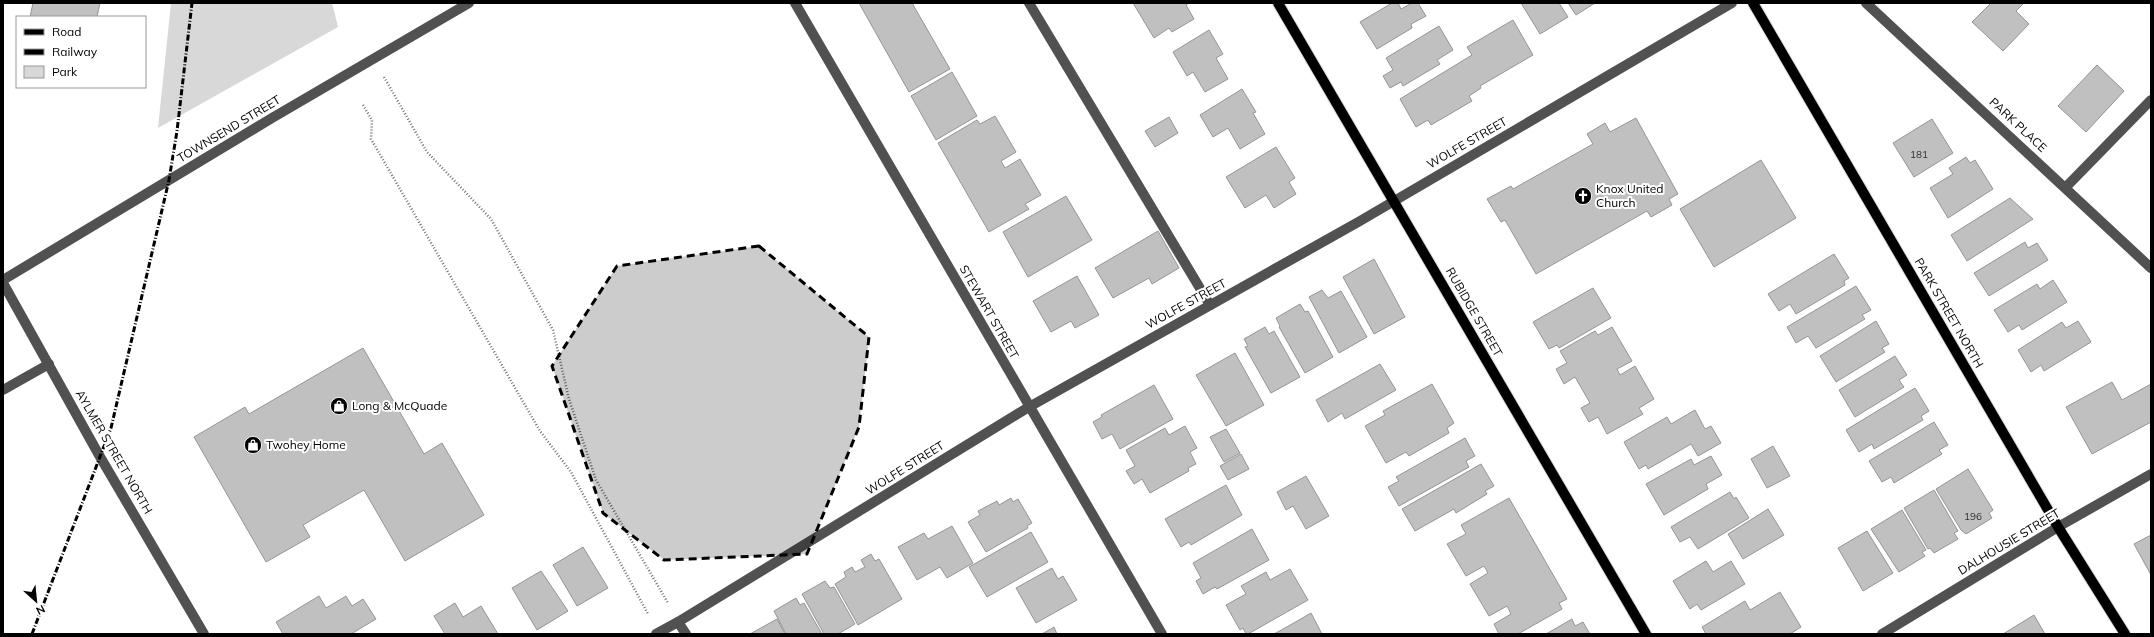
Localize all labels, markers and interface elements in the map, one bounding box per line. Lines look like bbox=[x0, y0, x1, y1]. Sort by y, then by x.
legend bbox=[16, 16, 146, 88]
text: Road bbox=[52, 24, 81, 39]
text: Railway bbox=[52, 44, 98, 59]
text: Park bbox=[52, 64, 78, 79]
street label: TOWNSEND STREET bbox=[174, 91, 284, 165]
street label: PARK PLACE bbox=[1987, 94, 2050, 155]
street label: WOLFE STREET bbox=[1424, 113, 1510, 172]
house number: 181 bbox=[1910, 148, 1928, 161]
place label: Knox United Church bbox=[1596, 181, 1663, 210]
church icon: Knox United Church bbox=[1573, 186, 1593, 206]
street label: PARK STREET NORTH bbox=[1912, 255, 1987, 371]
street label: STEWART STREET bbox=[957, 262, 1023, 362]
street label: RUBIDGE STREET bbox=[1443, 265, 1506, 360]
street label: WOLFE STREET bbox=[1143, 275, 1229, 332]
street label: AYLMER STREET NORTH bbox=[73, 387, 156, 516]
shop icon: Long & McQuade bbox=[329, 396, 349, 416]
place label: Long & McQuade bbox=[352, 398, 447, 413]
shop icon: Twohey Home bbox=[243, 435, 263, 455]
place label: Twohey Home bbox=[266, 437, 346, 452]
street label: WOLFE STREET bbox=[863, 437, 947, 498]
street label: DALHOUSIE STREET bbox=[1955, 505, 2063, 578]
house number: 196 bbox=[1964, 510, 1982, 523]
north arrow bbox=[16, 581, 56, 621]
text: N bbox=[34, 602, 47, 618]

